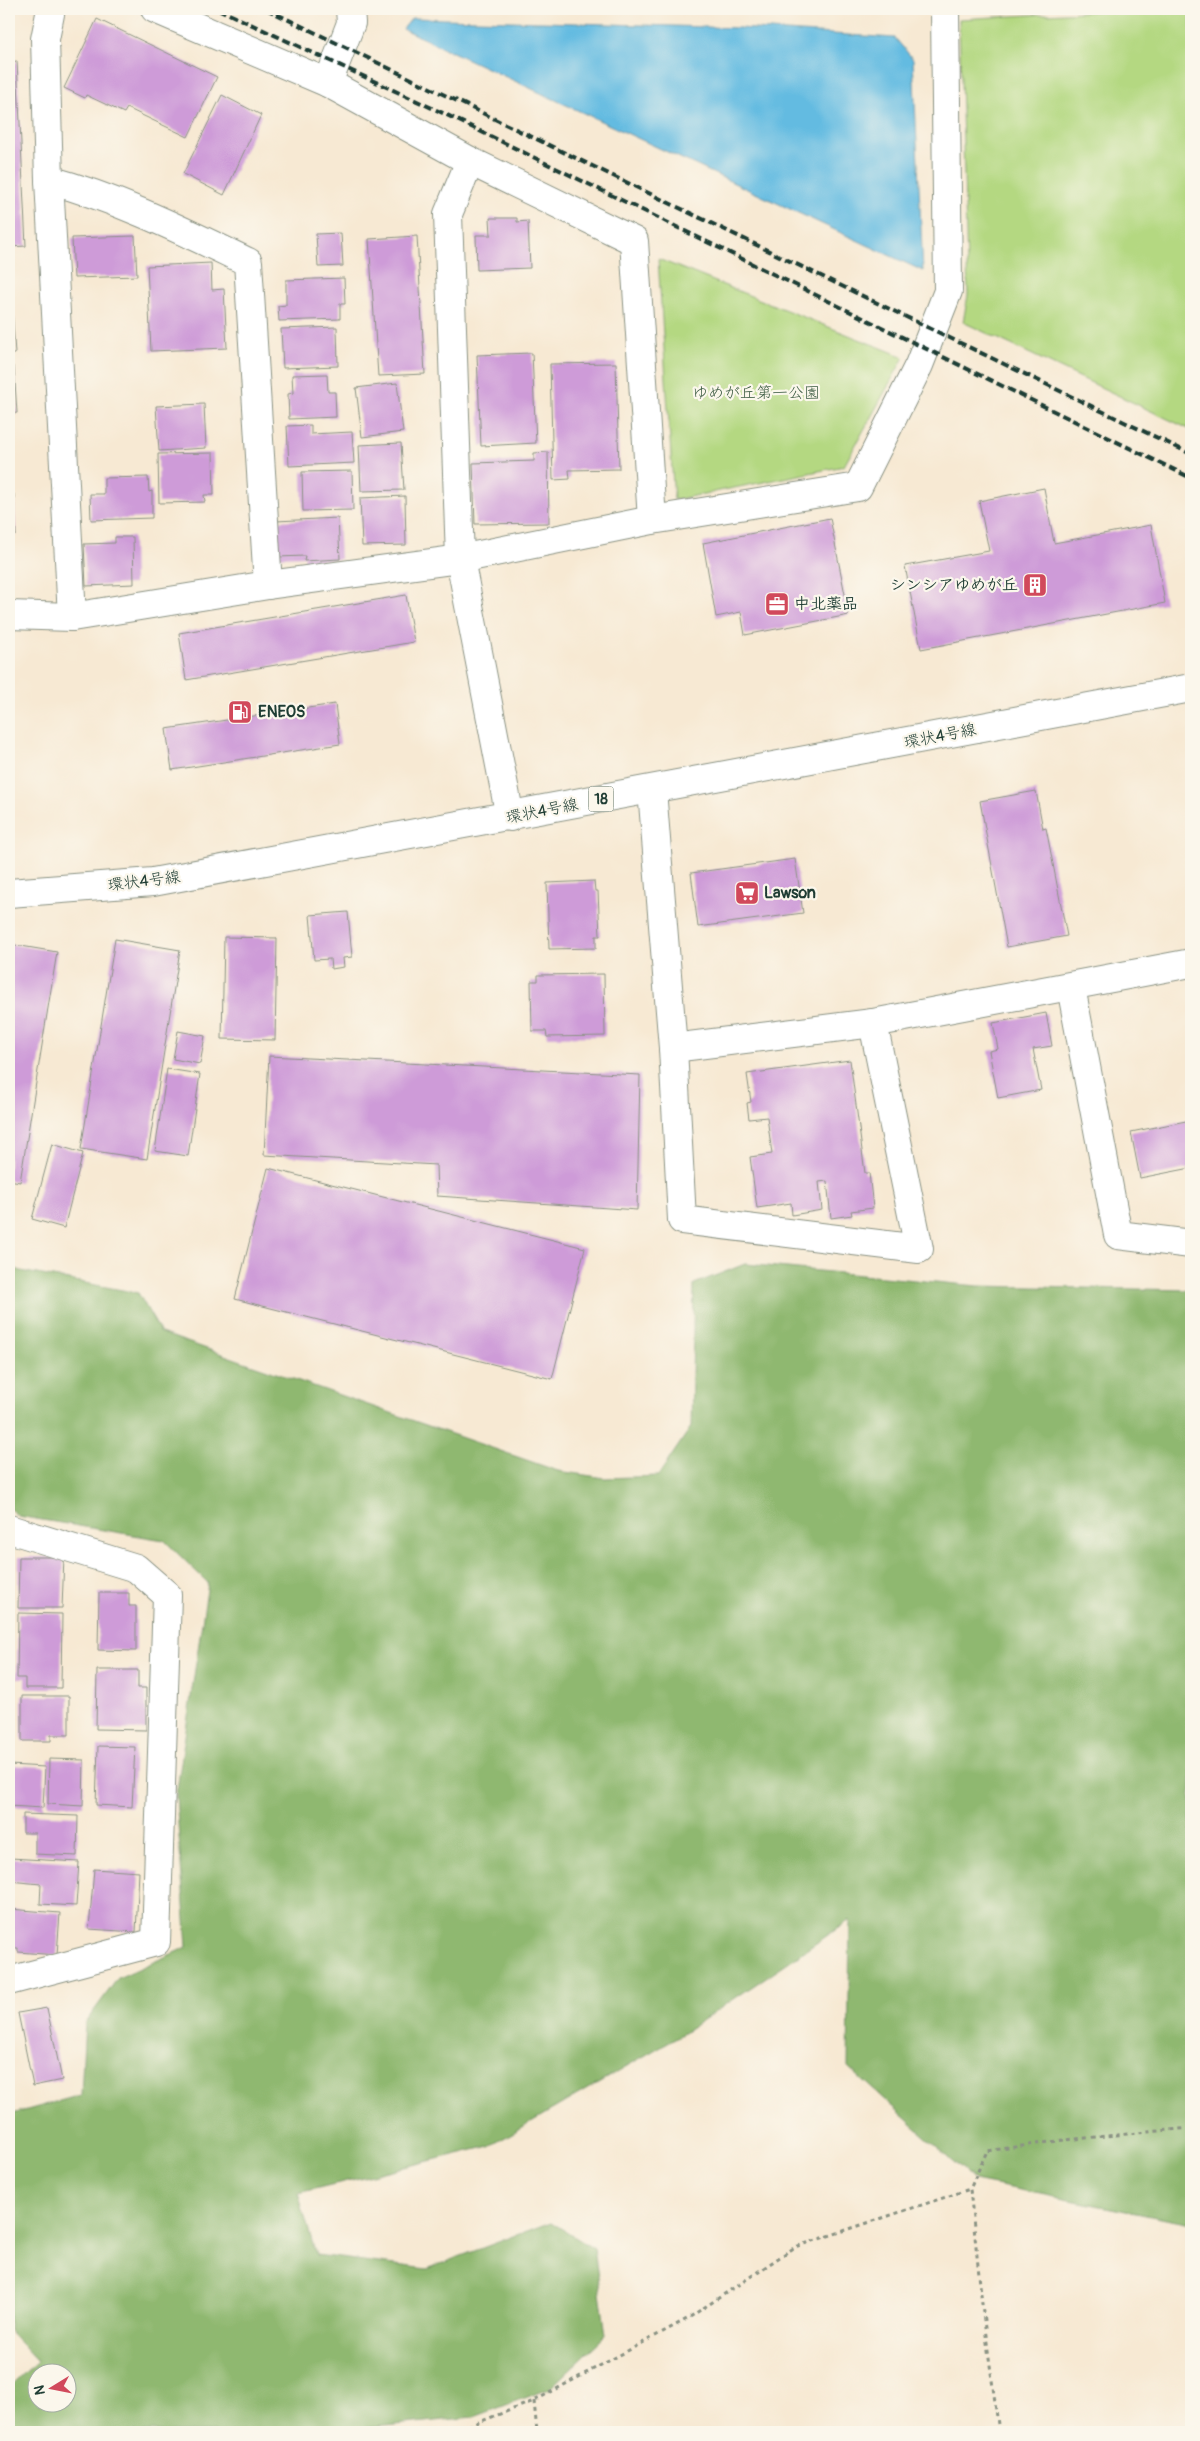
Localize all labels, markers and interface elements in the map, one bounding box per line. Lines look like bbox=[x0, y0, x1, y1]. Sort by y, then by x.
park label: ゆめが丘第一公園 bbox=[692, 383, 820, 403]
building icon: シンシアゆめが丘 bbox=[1022, 572, 1048, 598]
place label: シンシアゆめが丘 bbox=[890, 575, 1018, 595]
office icon: 中北薬品 bbox=[764, 591, 790, 617]
place label: 中北薬品 bbox=[794, 594, 858, 614]
fuel station icon: ENEOS bbox=[227, 699, 253, 725]
place label: ENEOS bbox=[258, 702, 305, 722]
street label: 環状4号線 bbox=[902, 719, 978, 753]
road number: 18 bbox=[588, 786, 614, 812]
street label: 環状4号線 bbox=[504, 794, 580, 828]
street label: 環状4号線 bbox=[106, 867, 182, 895]
supermarket icon: Lawson bbox=[734, 880, 760, 906]
place label: Lawson bbox=[764, 883, 816, 903]
north arrow bbox=[28, 2364, 78, 2414]
text: N bbox=[30, 2384, 49, 2396]

